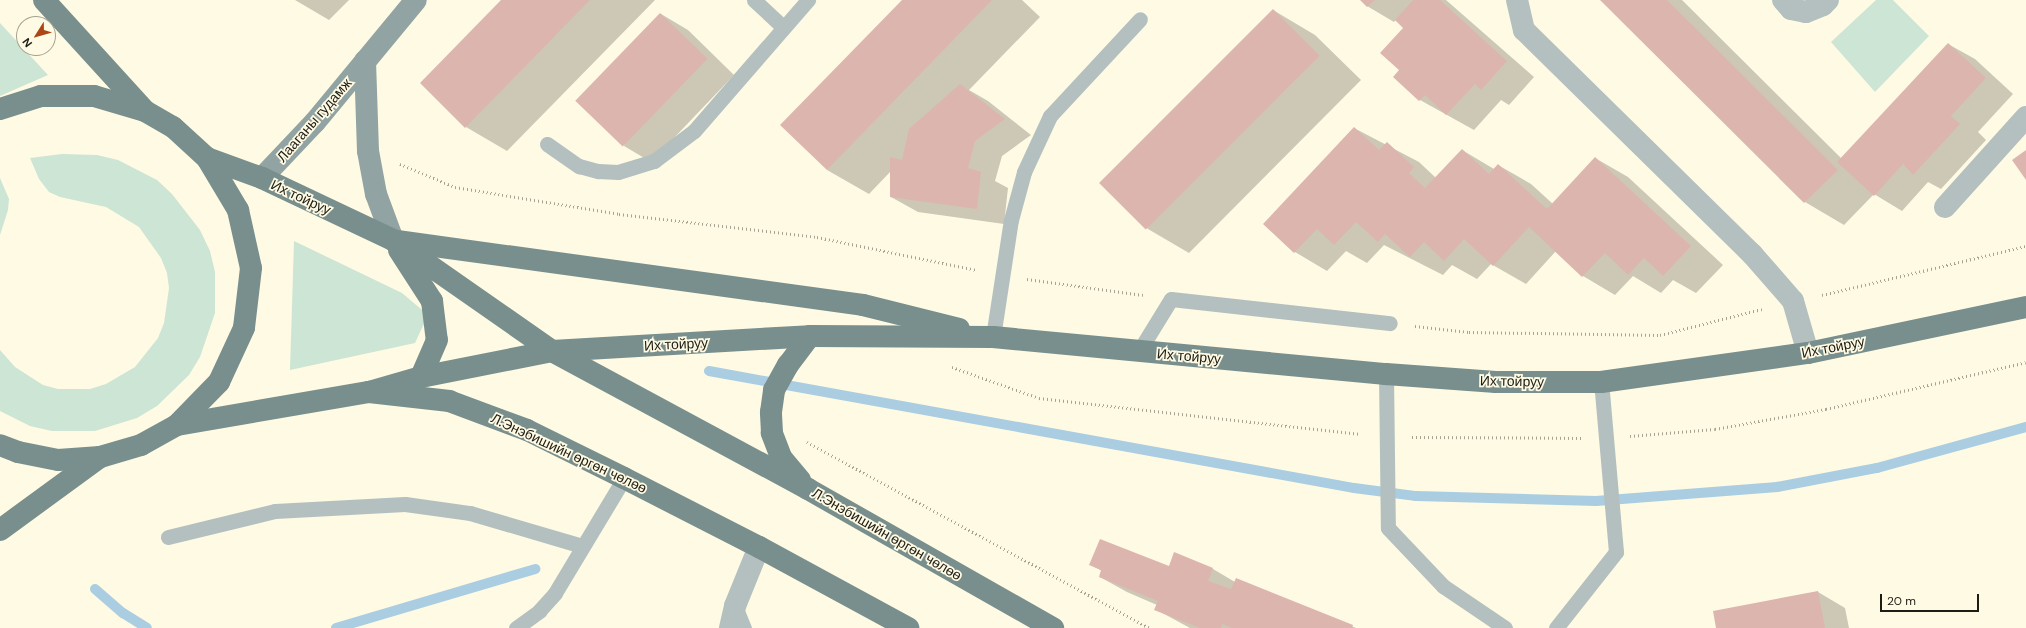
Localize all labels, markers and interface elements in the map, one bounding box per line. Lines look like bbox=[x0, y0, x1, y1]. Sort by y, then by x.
north arrow bbox=[16, 16, 56, 56]
text: N bbox=[19, 35, 35, 50]
street label: Лааганы гудамж bbox=[273, 75, 355, 165]
street label: Их тойруу bbox=[268, 176, 334, 218]
street label: Их тойруу bbox=[1800, 333, 1866, 361]
street label: Их тойруу bbox=[643, 334, 709, 354]
street label: Их тойруу bbox=[1156, 345, 1222, 367]
street label: Их тойруу bbox=[1480, 372, 1544, 390]
street label: Л.Энэбишийн өргөн чөлөө bbox=[489, 410, 649, 496]
street label: Л.Энэбишийн өргөн чөлөө bbox=[809, 484, 965, 584]
scale bar bbox=[1882, 586, 1981, 612]
text: 20 m bbox=[1887, 593, 1916, 609]

